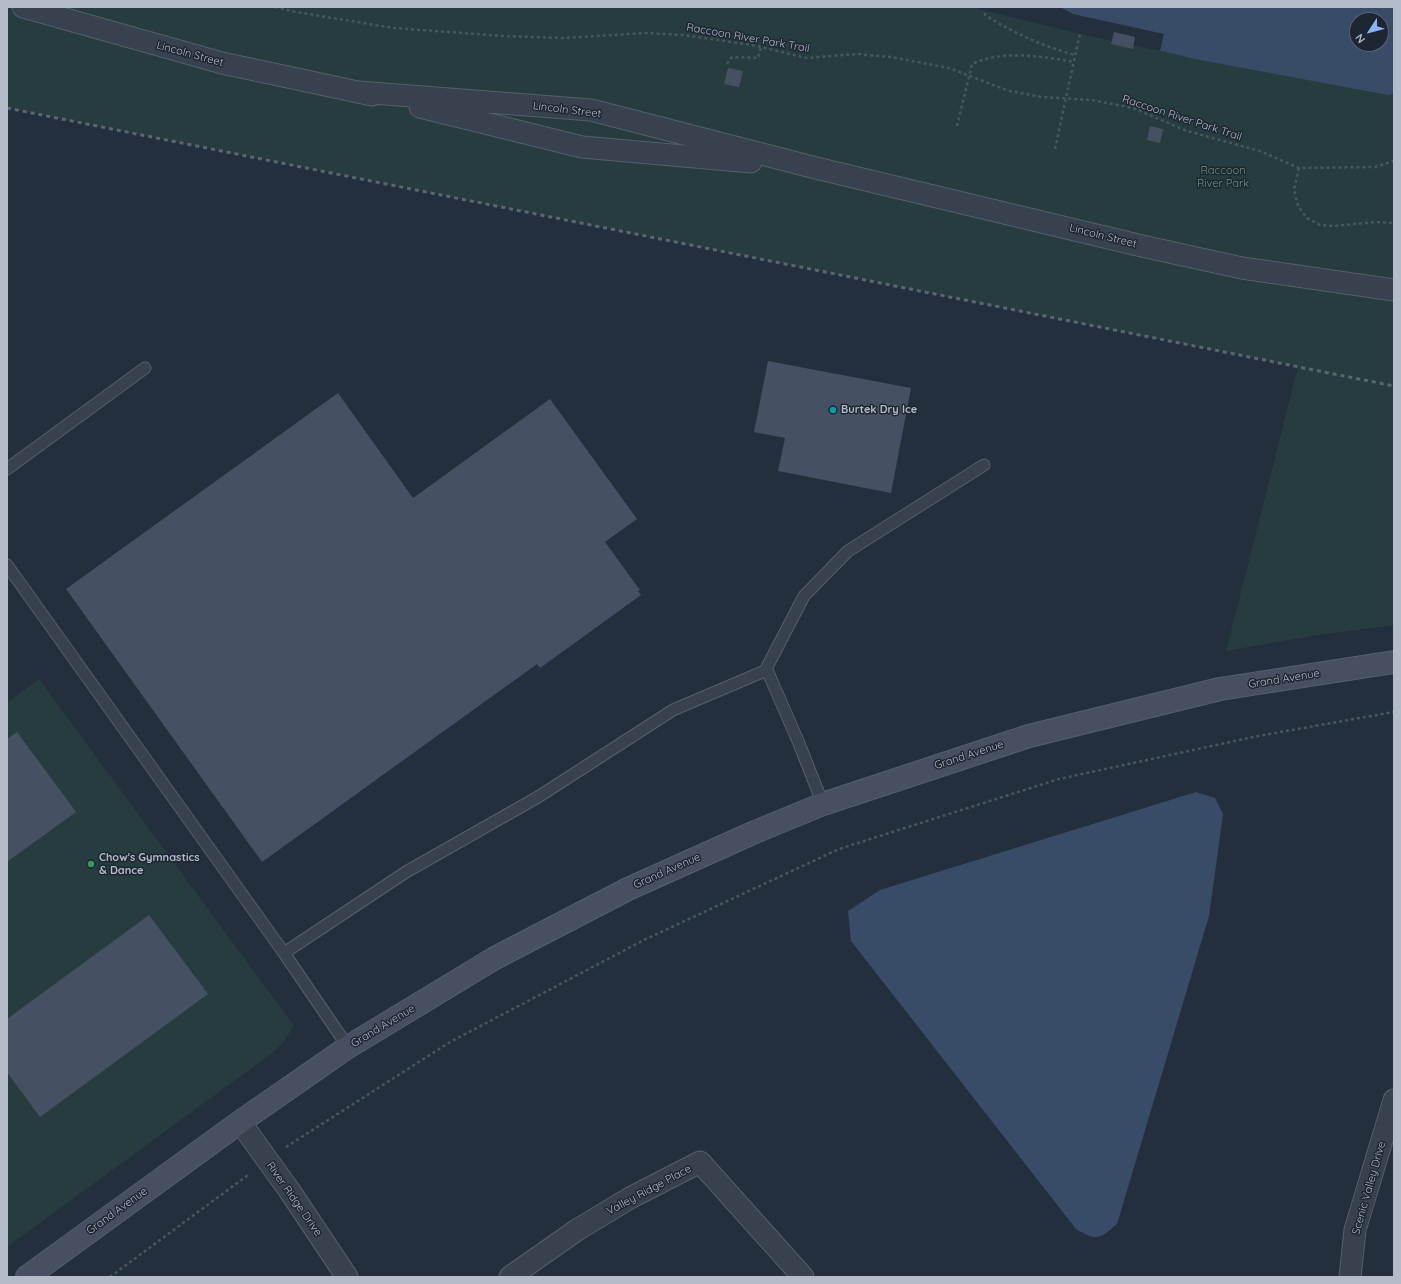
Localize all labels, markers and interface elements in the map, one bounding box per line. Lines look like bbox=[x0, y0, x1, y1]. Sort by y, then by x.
north arrow bbox=[1349, 12, 1389, 52]
street label: Raccoon River Park Trail bbox=[685, 21, 811, 55]
text: N bbox=[1352, 31, 1368, 46]
street label: Lincoln Street bbox=[155, 39, 225, 69]
street label: Raccoon River Park Trail bbox=[1121, 92, 1243, 144]
street label: Lincoln Street bbox=[532, 99, 602, 121]
park label: Raccoon River Park bbox=[1197, 164, 1249, 190]
street label: Lincoln Street bbox=[1068, 221, 1138, 251]
place label: Burtek Dry Ice bbox=[841, 403, 917, 417]
marker: Burtek Dry Ice bbox=[828, 405, 838, 415]
street label: Grand Avenue bbox=[1247, 667, 1321, 691]
street label: Grand Avenue bbox=[933, 738, 1005, 772]
street label: Grand Avenue bbox=[631, 850, 703, 892]
place label: Chow's Gymnastics & Dance bbox=[99, 851, 200, 877]
marker: Chow's Gymnastics & Dance bbox=[86, 859, 96, 869]
street label: Grand Avenue bbox=[349, 1002, 417, 1050]
street label: Scenic Valley Drive bbox=[1349, 1140, 1389, 1236]
street label: River Ridge Drive bbox=[263, 1159, 325, 1239]
street label: Valley Ridge Place bbox=[604, 1162, 694, 1218]
street label: Grand Avenue bbox=[84, 1184, 150, 1238]

